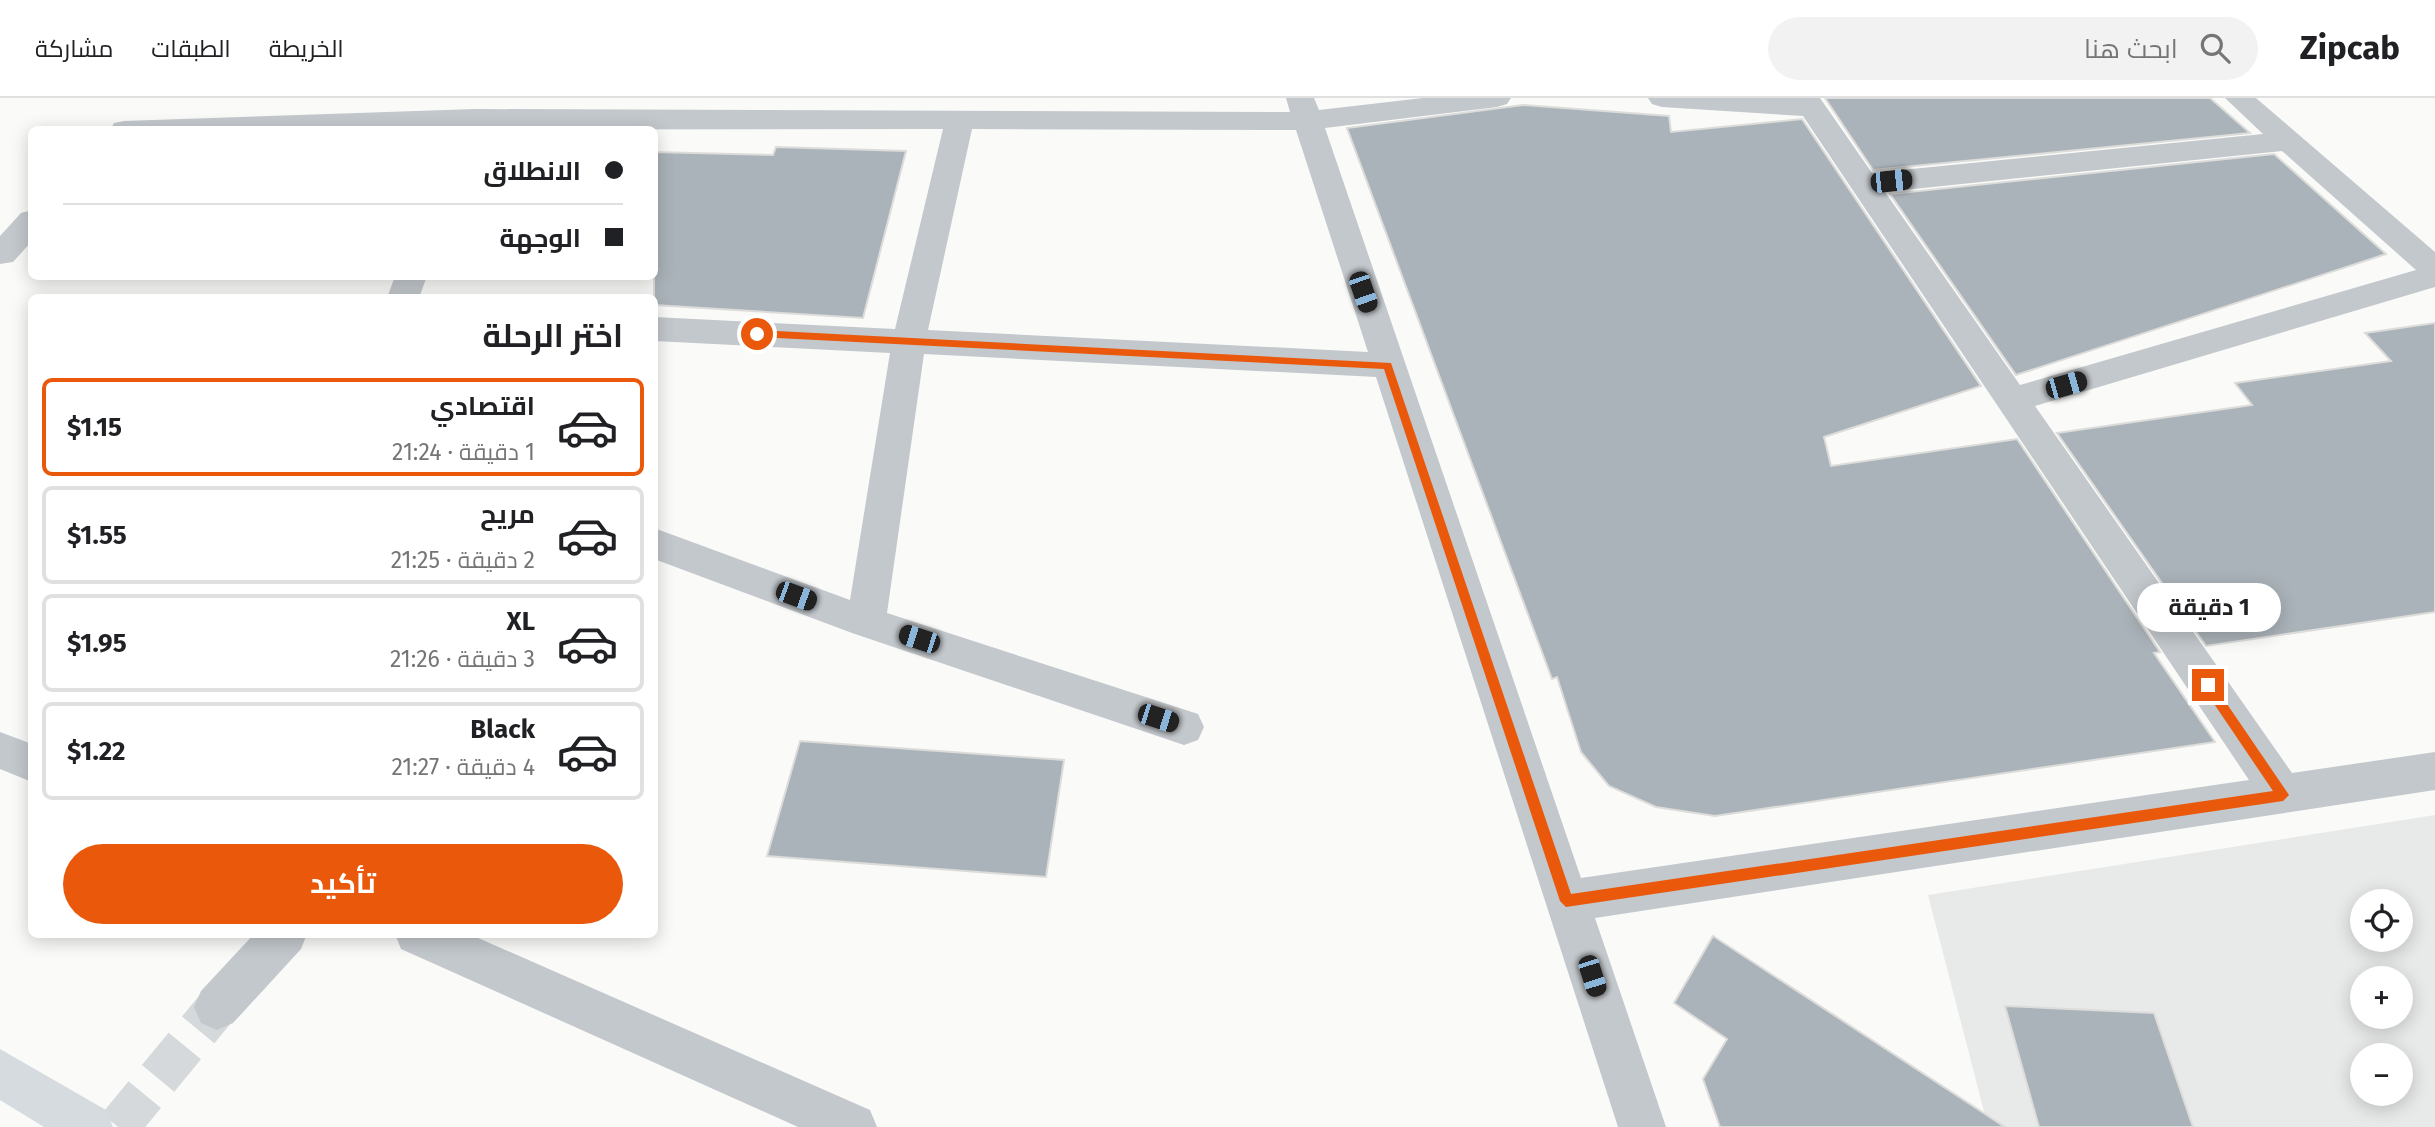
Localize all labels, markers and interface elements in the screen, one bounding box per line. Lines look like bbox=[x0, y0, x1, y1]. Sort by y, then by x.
search box bbox=[1768, 17, 2258, 80]
text: Zipcab bbox=[2300, 28, 2400, 68]
icon: search bbox=[2196, 29, 2234, 67]
text: ابحث هنا bbox=[2084, 34, 2178, 65]
text: مشاركة bbox=[35, 35, 113, 63]
text: الطبقات bbox=[151, 35, 231, 63]
text: الخريطة bbox=[269, 35, 344, 63]
text: الانطلاق bbox=[483, 156, 581, 187]
car bbox=[1870, 168, 1913, 194]
text: الوجهة bbox=[500, 223, 581, 254]
car bbox=[1347, 269, 1380, 315]
text: اختر الرحلة bbox=[482, 317, 623, 355]
route start bbox=[741, 318, 773, 350]
car bbox=[2043, 369, 2090, 401]
text: اقتصادي bbox=[430, 391, 535, 422]
icon: car bbox=[556, 396, 619, 459]
text: $1.15 bbox=[67, 412, 122, 443]
text: 1 دقيقة · 21:24 bbox=[392, 438, 535, 466]
text: مريح bbox=[480, 499, 535, 530]
icon: car bbox=[556, 504, 619, 567]
text: $1.55 bbox=[67, 520, 127, 551]
text: 2 دقيقة · 21:25 bbox=[391, 546, 535, 574]
car bbox=[773, 579, 820, 613]
callout: 1 دقيقة bbox=[2136, 584, 2280, 632]
text: 1 دقيقة bbox=[2168, 593, 2250, 621]
text: XL bbox=[507, 606, 535, 637]
icon: car bbox=[556, 612, 619, 675]
car bbox=[896, 623, 943, 655]
text: $1.95 bbox=[67, 628, 127, 659]
text: 3 دقيقة · 21:26 bbox=[390, 645, 535, 673]
route end bbox=[2192, 669, 2224, 701]
car bbox=[1135, 702, 1182, 734]
text: Black bbox=[470, 714, 535, 745]
icon: car bbox=[556, 720, 619, 783]
text: $1.22 bbox=[67, 736, 126, 767]
text: 4 دقيقة · 21:27 bbox=[391, 753, 535, 781]
button: تأكيد bbox=[63, 844, 623, 924]
map controls bbox=[2350, 889, 2413, 1106]
button: locate bbox=[2350, 889, 2413, 952]
car bbox=[1576, 953, 1609, 999]
button: + bbox=[2350, 966, 2413, 1029]
button: − bbox=[2350, 1043, 2413, 1106]

